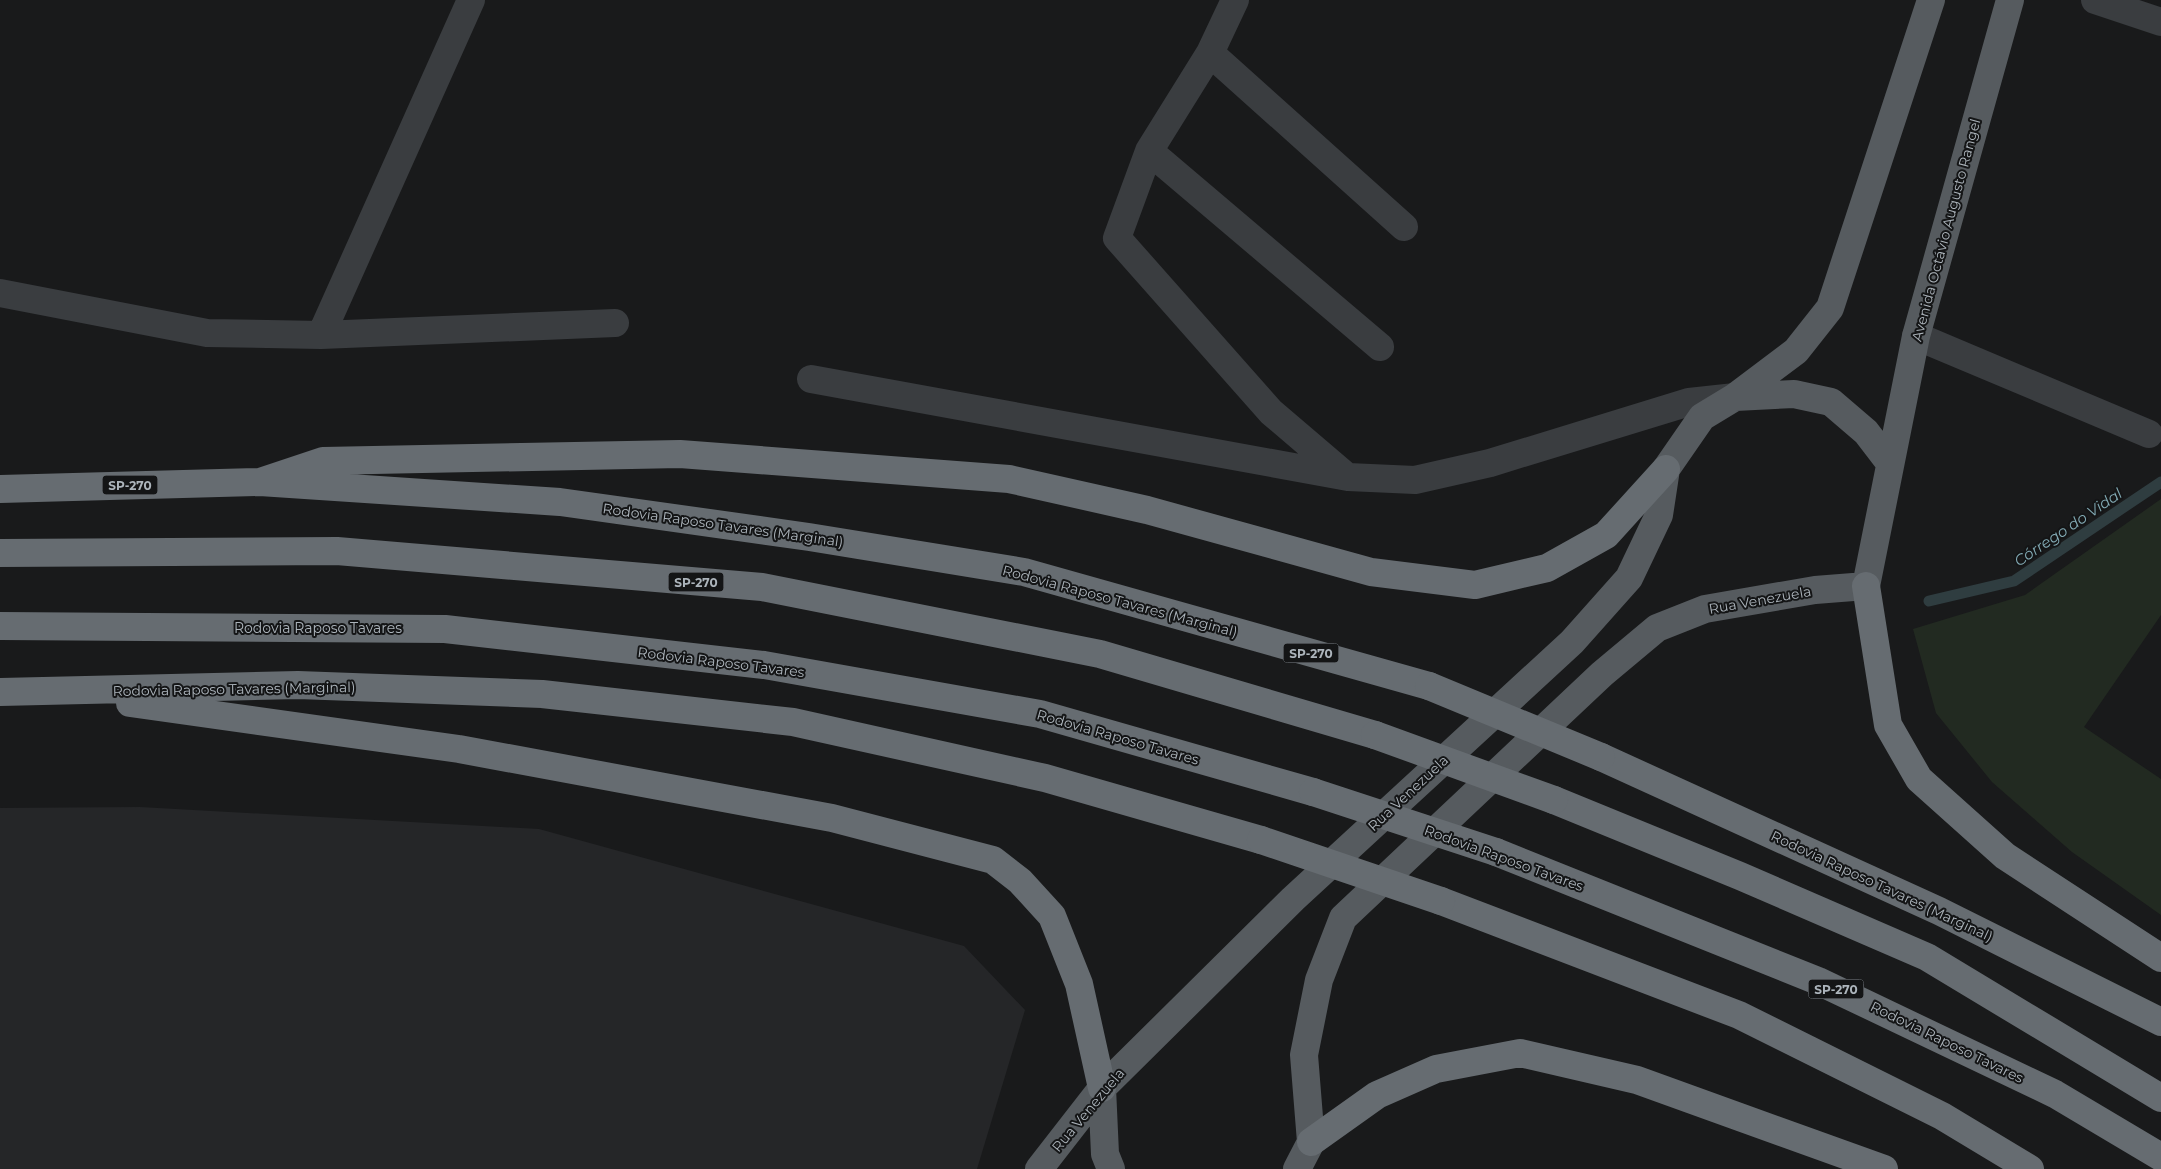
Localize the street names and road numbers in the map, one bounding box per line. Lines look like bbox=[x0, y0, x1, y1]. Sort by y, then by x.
street label: Avenida Octávio Augusto Rangel bbox=[1908, 117, 1984, 343]
road number: SP-270 bbox=[102, 476, 158, 494]
street label: Rodovia Raposo Tavares (Marginal) bbox=[601, 499, 845, 551]
street label: Rodovia Raposo Tavares (Marginal) bbox=[1000, 561, 1240, 641]
road number: SP-270 bbox=[668, 572, 724, 592]
street label: Rua Venezuela bbox=[1707, 582, 1813, 618]
street label: Rodovia Raposo Tavares bbox=[234, 619, 402, 637]
street label: Rodovia Raposo Tavares bbox=[636, 643, 806, 681]
road number: SP-270 bbox=[1284, 644, 1338, 662]
street label: Rodovia Raposo Tavares (Marginal) bbox=[112, 678, 356, 700]
street label: Rodovia Raposo Tavares bbox=[1035, 705, 1201, 769]
street label: Rua Venezuela bbox=[1364, 751, 1452, 835]
street label: Rodovia Raposo Tavares bbox=[1422, 821, 1586, 895]
street label: Rodovia Raposo Tavares (Marginal) bbox=[1768, 827, 1996, 945]
road number: SP-270 bbox=[1808, 980, 1864, 999]
street label: Rodovia Raposo Tavares bbox=[1867, 997, 2027, 1087]
street label: Rua Venezuela bbox=[1048, 1064, 1128, 1156]

